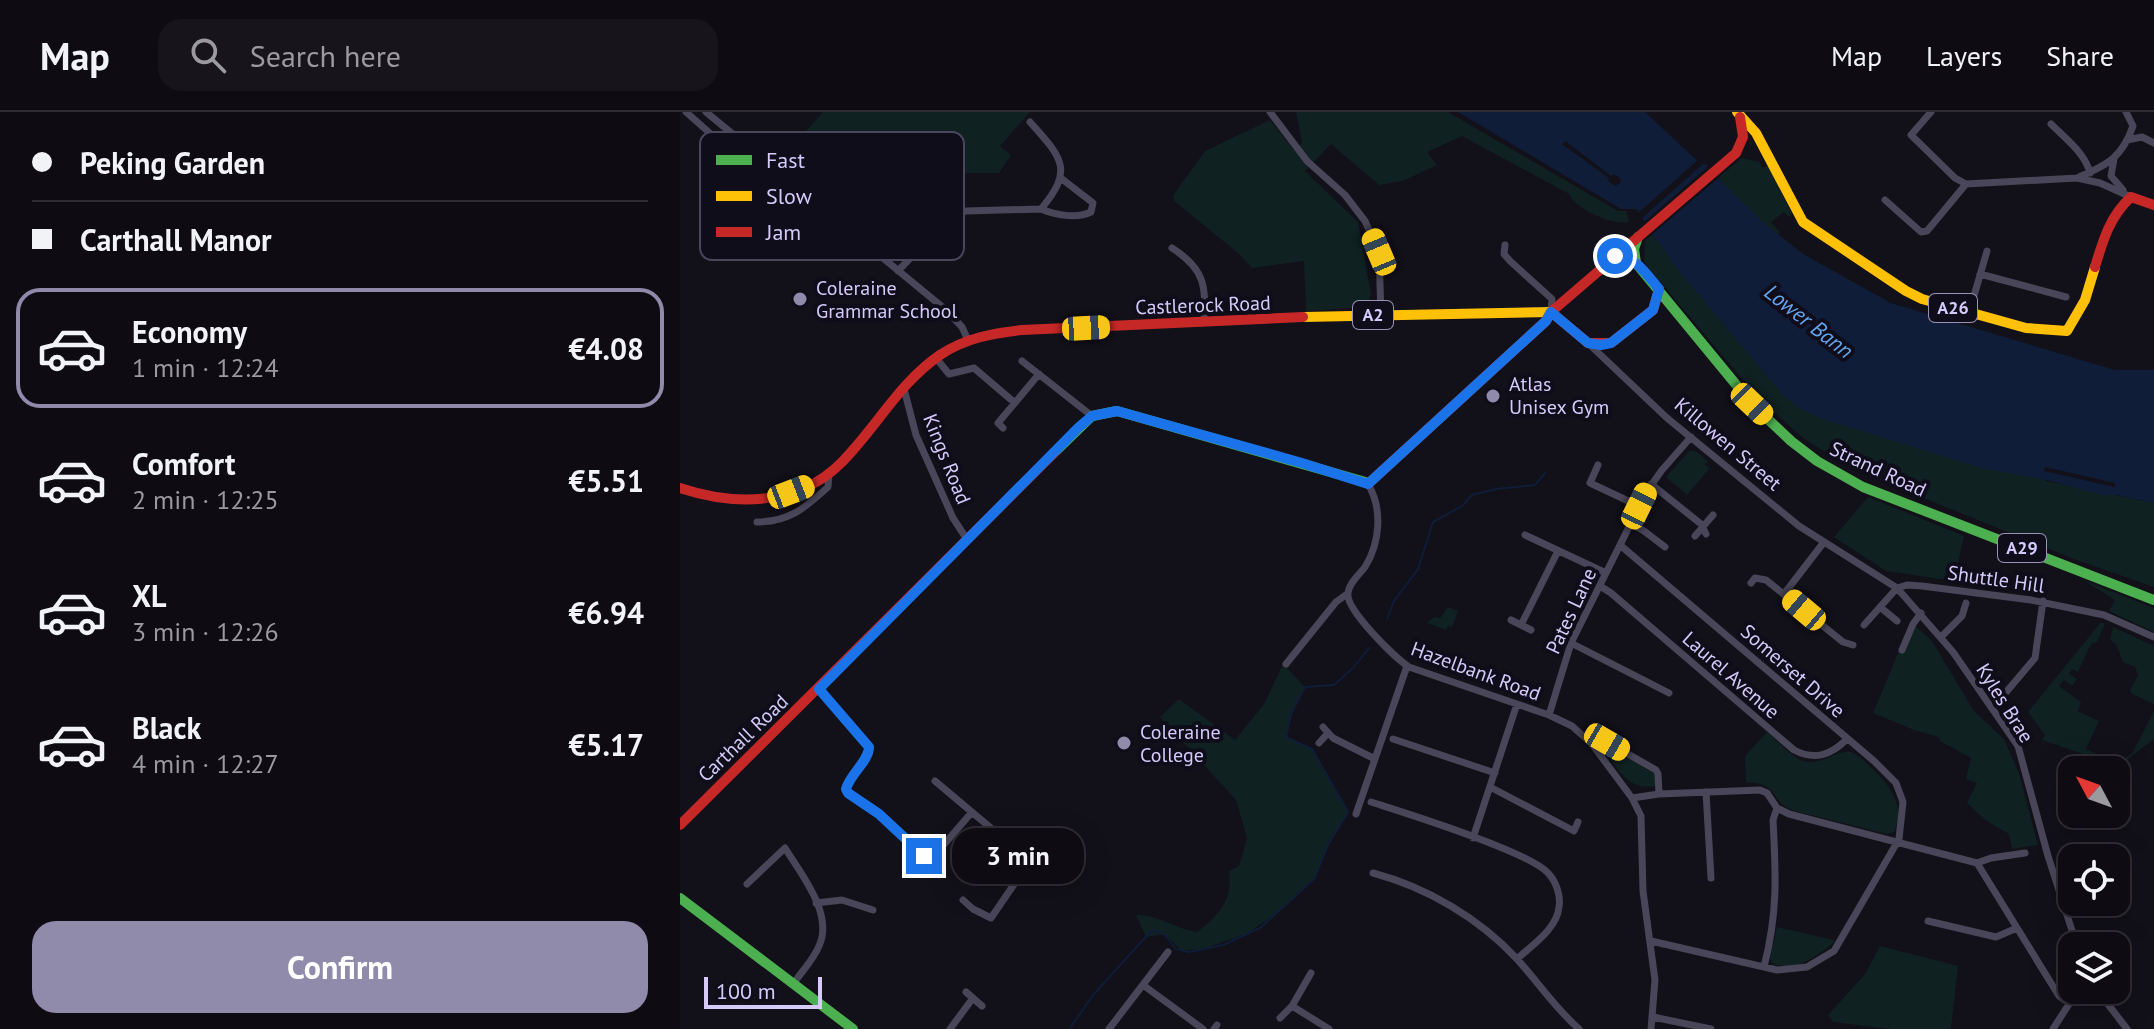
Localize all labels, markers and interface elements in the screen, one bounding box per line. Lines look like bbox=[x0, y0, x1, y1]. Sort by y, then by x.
search box bbox=[158, 19, 718, 91]
text: Map bbox=[40, 31, 110, 80]
icon: search bbox=[186, 33, 230, 77]
text: Search here bbox=[250, 36, 401, 75]
text: Map bbox=[1831, 37, 1882, 74]
text: Layers bbox=[1926, 37, 2002, 74]
text: Share bbox=[2046, 37, 2114, 74]
legend bbox=[700, 132, 964, 260]
text: Peking Garden bbox=[80, 143, 265, 182]
text: Fast bbox=[766, 146, 806, 174]
text: Slow bbox=[766, 182, 812, 210]
text: Jam bbox=[765, 218, 801, 246]
text: Carthall Manor bbox=[80, 220, 272, 259]
car bbox=[1359, 225, 1399, 279]
route start bbox=[1597, 238, 1633, 274]
place label: Coleraine Grammar School bbox=[816, 275, 958, 324]
water label: Lower Bann bbox=[1759, 278, 1859, 364]
marker: Coleraine Grammar School bbox=[791, 290, 809, 308]
street label: Castlerock Road bbox=[1135, 290, 1271, 320]
road number: A26 bbox=[1929, 294, 1977, 322]
road number: A2 bbox=[1353, 301, 1393, 329]
icon: car bbox=[36, 312, 108, 384]
text: Economy bbox=[132, 312, 247, 351]
car bbox=[1061, 315, 1111, 341]
text: €4.08 bbox=[569, 329, 644, 368]
text: 1 min · 12:24 bbox=[132, 351, 279, 384]
place label: Atlas Unisex Gym bbox=[1509, 371, 1609, 420]
car bbox=[1726, 379, 1778, 429]
marker: Atlas Unisex Gym bbox=[1484, 387, 1502, 405]
street label: Killowen Street bbox=[1669, 392, 1787, 496]
street label: Kings Road bbox=[917, 410, 977, 508]
street label: Strand Road bbox=[1826, 435, 1930, 503]
icon: car bbox=[36, 444, 108, 516]
text: Comfort bbox=[132, 444, 235, 483]
text: €5.51 bbox=[569, 461, 644, 500]
car bbox=[764, 472, 818, 512]
car bbox=[1618, 479, 1660, 533]
text: 2 min · 12:25 bbox=[132, 483, 279, 516]
road number: A29 bbox=[1998, 534, 2046, 562]
street label: Shuttle Hill bbox=[1946, 559, 2046, 599]
street label: Pates Lane bbox=[1540, 564, 1602, 658]
icon: car bbox=[36, 576, 108, 648]
text: XL bbox=[132, 576, 166, 615]
car bbox=[1778, 585, 1830, 635]
text: €6.94 bbox=[569, 593, 644, 632]
text: 3 min · 12:26 bbox=[132, 615, 279, 648]
street label: Somerset Drive bbox=[1735, 619, 1851, 723]
street label: Laurel Avenue bbox=[1677, 626, 1785, 724]
street label: Hazelbank Road bbox=[1408, 635, 1544, 707]
street label: Kyles Brae bbox=[1970, 658, 2040, 748]
street label: Carthall Road bbox=[692, 689, 794, 787]
icon: car bbox=[36, 708, 108, 780]
text: Black bbox=[132, 708, 201, 747]
place label: Coleraine College bbox=[1140, 719, 1221, 768]
car bbox=[1580, 720, 1634, 764]
text: €5.17 bbox=[569, 725, 644, 764]
marker: Coleraine College bbox=[1115, 734, 1133, 752]
text: 4 min · 12:27 bbox=[132, 747, 279, 780]
north arrow bbox=[2058, 756, 2130, 828]
map controls bbox=[2058, 756, 2130, 1004]
callout: 3 min bbox=[952, 828, 1084, 884]
route end bbox=[906, 838, 942, 874]
text: 3 min bbox=[986, 839, 1050, 872]
button: locate bbox=[2058, 844, 2130, 916]
button: Confirm bbox=[32, 921, 648, 1013]
button: layers bbox=[2058, 932, 2130, 1004]
scale bar bbox=[704, 973, 822, 1009]
text: 100 m bbox=[716, 977, 776, 1005]

